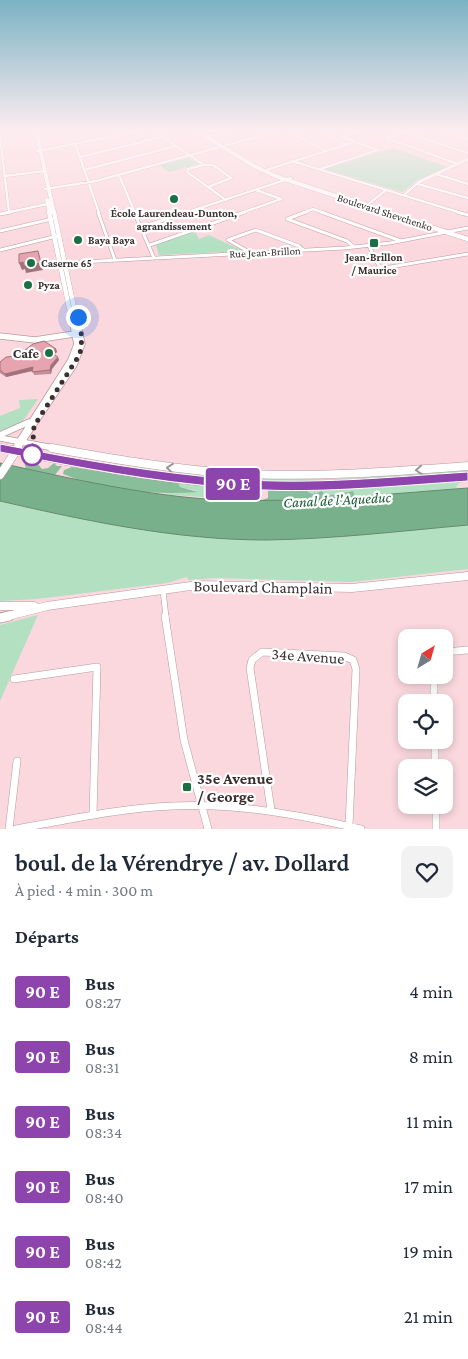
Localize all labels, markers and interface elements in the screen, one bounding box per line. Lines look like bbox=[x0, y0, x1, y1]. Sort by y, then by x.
street label: Boulevard Shevchenko bbox=[336, 191, 435, 233]
marker: École Laurendeau-Dunton, agrandissement bbox=[168, 193, 180, 205]
place label: École Laurendeau-Dunton, agrandissement bbox=[111, 207, 237, 232]
marker: Baya Baya bbox=[72, 234, 84, 246]
place label: Baya Baya bbox=[88, 234, 135, 246]
marker: Jean-Brillon / Maurice bbox=[368, 237, 380, 249]
street label: Rue Jean-Brillon bbox=[229, 244, 301, 261]
place label: Jean-Brillon / Maurice bbox=[344, 251, 403, 276]
marker: Caserne 65 bbox=[25, 257, 37, 269]
place label: Caserne 65 bbox=[41, 257, 92, 269]
marker: Pyza bbox=[22, 279, 34, 291]
place label: Pyza bbox=[38, 279, 60, 291]
your location bbox=[66, 305, 91, 330]
place label: Cafe bbox=[13, 345, 39, 361]
marker: Cafe bbox=[43, 347, 55, 359]
unlabelled marker bbox=[21, 444, 43, 466]
one-way arrow bbox=[166, 463, 174, 474]
one-way arrow bbox=[415, 464, 423, 475]
line badge: 90 E bbox=[198, 468, 268, 500]
text: 90 E bbox=[216, 474, 250, 494]
water label: Canal de l'Aqueduc bbox=[283, 489, 392, 512]
street label: Boulevard Champlain bbox=[193, 577, 333, 598]
north arrow bbox=[398, 629, 452, 684]
map controls bbox=[398, 629, 453, 814]
street label: 34e Avenue bbox=[271, 645, 345, 667]
button: locate bbox=[398, 694, 453, 749]
button: layers bbox=[398, 759, 453, 814]
place label: 35e Avenue / George bbox=[197, 770, 273, 805]
marker: 35e Avenue / George bbox=[181, 781, 193, 793]
button: heart bbox=[401, 846, 453, 898]
text: boul. de la Vérendrye / av. Dollard bbox=[15, 849, 349, 876]
text: À pied · 4 min · 300 m bbox=[15, 882, 153, 899]
text: Départs bbox=[15, 926, 79, 947]
text: Bus bbox=[85, 973, 115, 994]
text: 4 min bbox=[409, 981, 453, 1002]
text: 90 E bbox=[25, 982, 60, 1002]
text: 08:27 bbox=[85, 994, 121, 1011]
text: Bus bbox=[85, 1038, 115, 1059]
text: 8 min bbox=[409, 1046, 453, 1067]
text: 90 E bbox=[25, 1047, 60, 1067]
text: 08:31 bbox=[85, 1059, 119, 1076]
text: Bus bbox=[85, 1103, 115, 1124]
text: 11 min bbox=[406, 1111, 453, 1132]
text: 90 E bbox=[25, 1112, 60, 1132]
text: 08:34 bbox=[85, 1124, 122, 1141]
text: Bus bbox=[85, 1168, 115, 1189]
text: 17 min bbox=[404, 1176, 453, 1197]
text: 90 E bbox=[25, 1177, 60, 1197]
text: 08:40 bbox=[85, 1189, 124, 1206]
text: Bus bbox=[85, 1233, 115, 1254]
text: 19 min bbox=[403, 1241, 453, 1262]
text: 90 E bbox=[25, 1242, 60, 1262]
text: 08:42 bbox=[85, 1254, 122, 1271]
text: Bus bbox=[85, 1298, 115, 1319]
text: 21 min bbox=[404, 1306, 453, 1327]
text: 90 E bbox=[25, 1307, 60, 1327]
text: 08:44 bbox=[85, 1319, 123, 1336]

